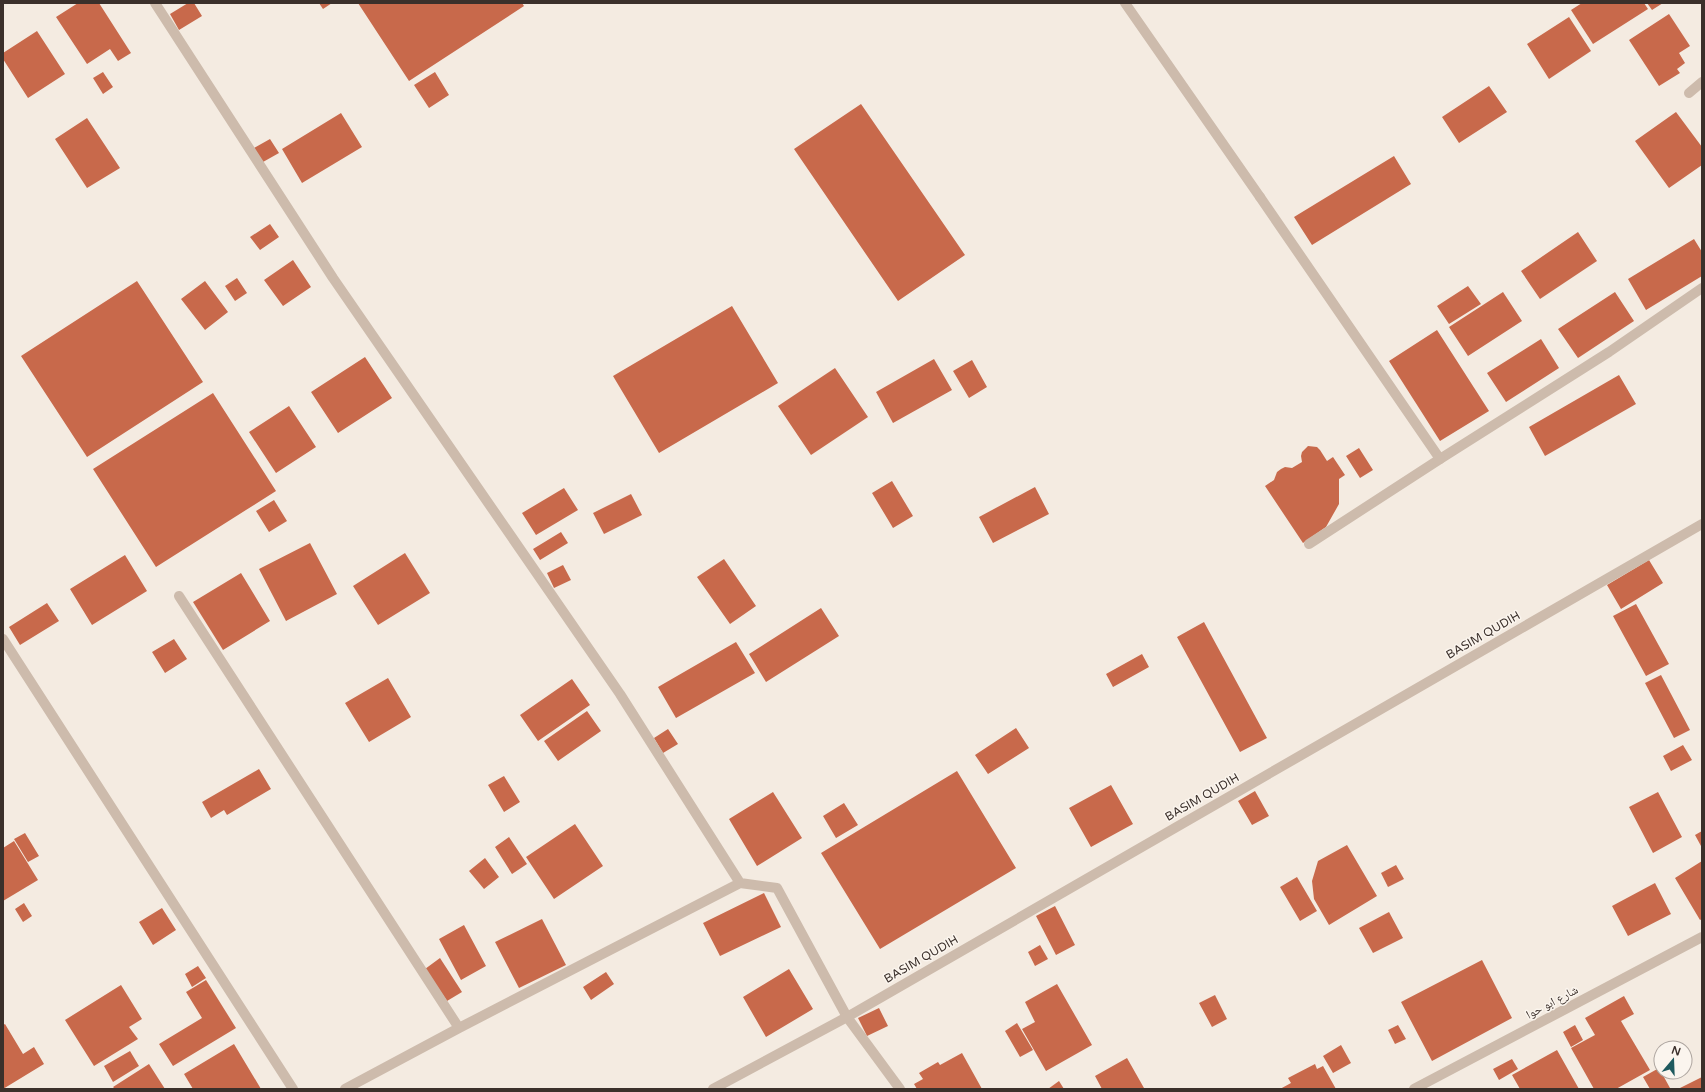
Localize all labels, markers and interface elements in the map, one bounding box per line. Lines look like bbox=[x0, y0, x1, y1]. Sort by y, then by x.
street label: BASIM QUDIH bbox=[1444, 608, 1522, 662]
street label: BASIM QUDIH bbox=[1163, 770, 1241, 824]
street label: BASIM QUDIH bbox=[882, 932, 960, 986]
street label: شارع ابو حوا bbox=[1524, 982, 1581, 1022]
north arrow bbox=[1653, 1040, 1693, 1080]
text: N bbox=[1670, 1043, 1682, 1059]

